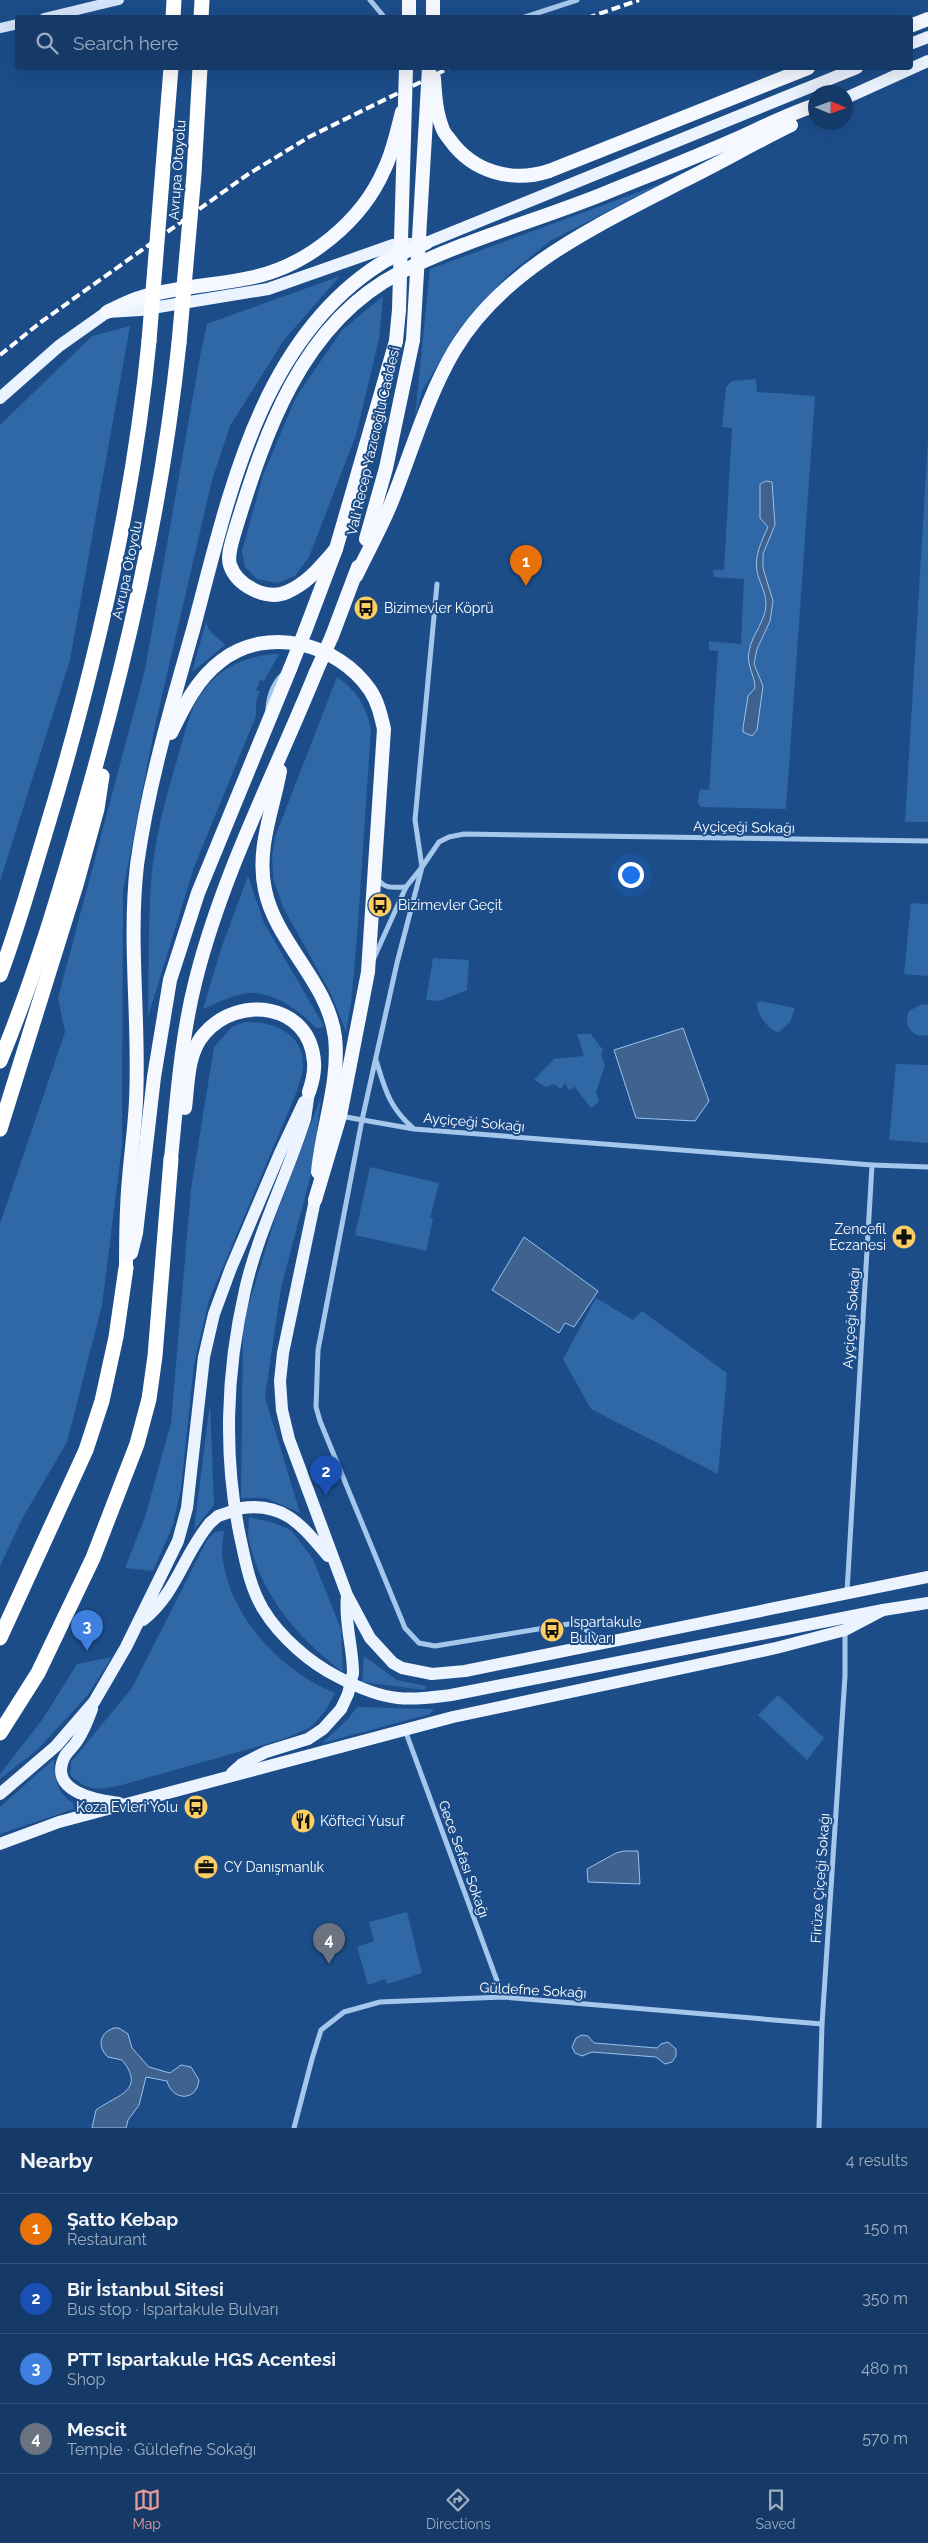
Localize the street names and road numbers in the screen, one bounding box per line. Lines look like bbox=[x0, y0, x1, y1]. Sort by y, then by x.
street label: Avrupa Otoyolu bbox=[166, 119, 188, 221]
street label: Vali Recep Yazıcıoğlu Caddesi bbox=[343, 345, 403, 537]
street label: Avrupa Otoyolu bbox=[109, 519, 145, 621]
street label: Ayçiçeği Sokağı bbox=[693, 818, 795, 836]
street label: Ayçiçeği Sokağı bbox=[423, 1110, 525, 1134]
street label: Ayçiçeği Sokağı bbox=[839, 1267, 863, 1369]
street label: Gece Sefası Sokağı bbox=[435, 1798, 493, 1920]
street label: Firüze Çiçeği Sokağı bbox=[807, 1812, 833, 1944]
street label: Güldefne Sokağı bbox=[479, 1979, 587, 2001]

